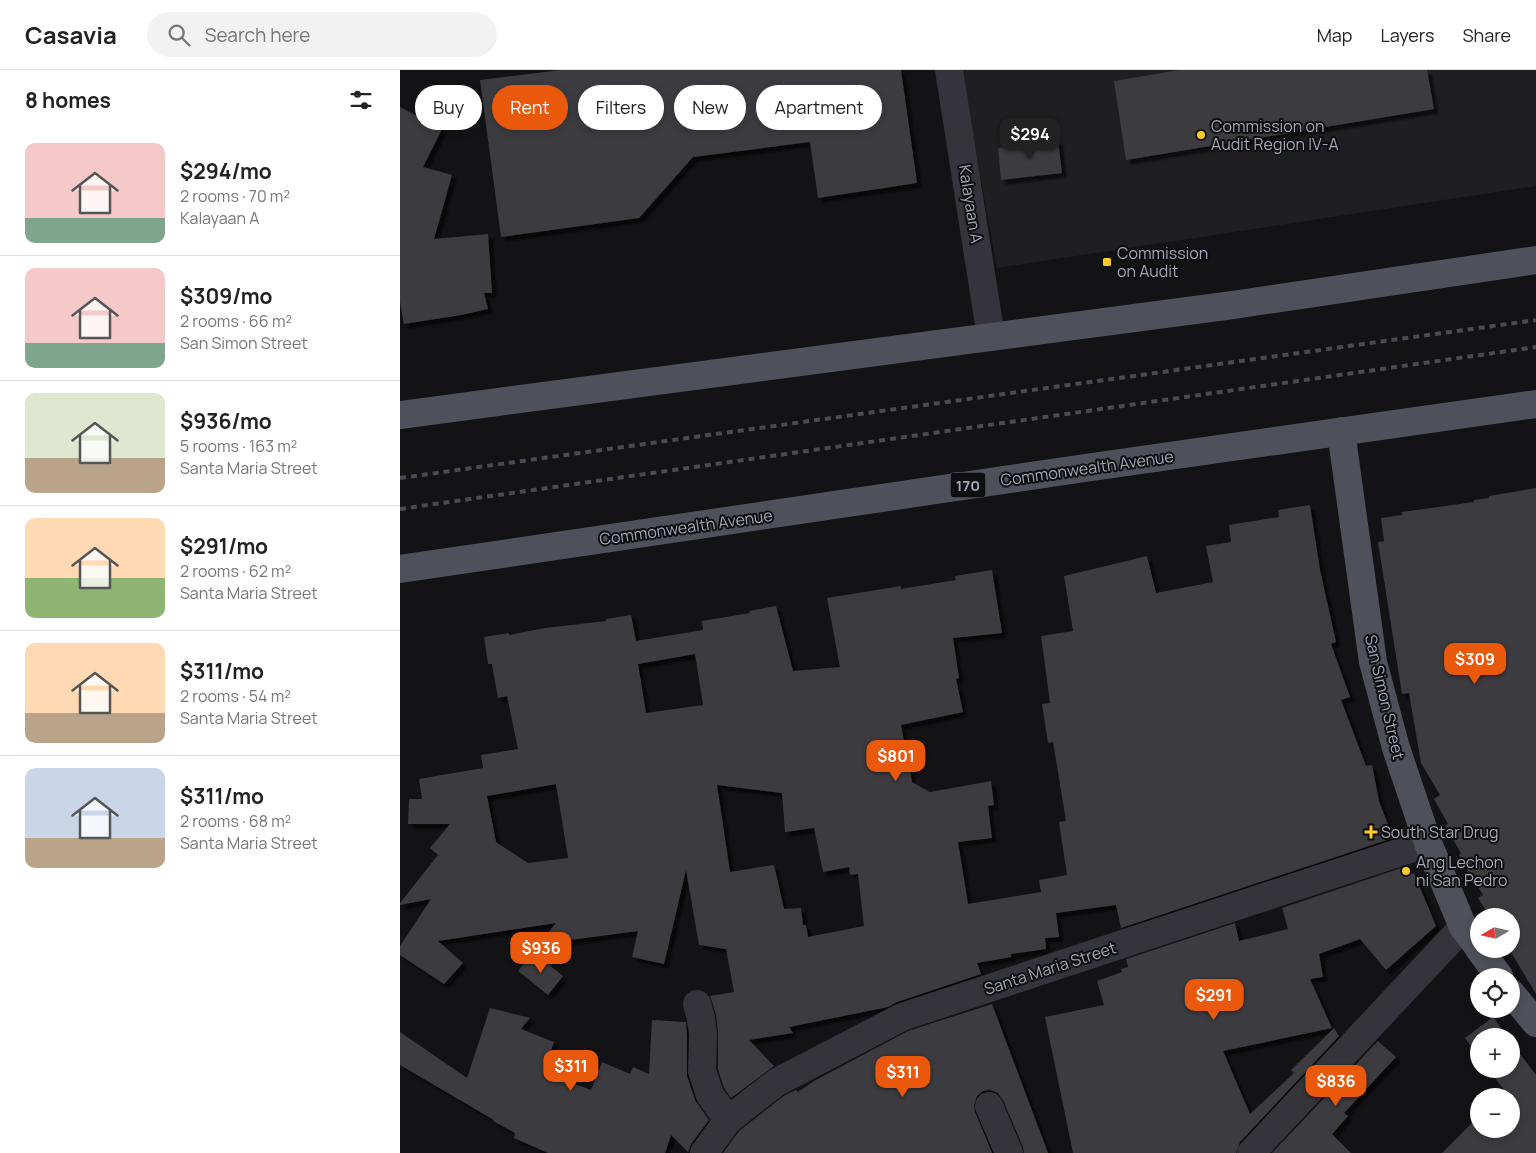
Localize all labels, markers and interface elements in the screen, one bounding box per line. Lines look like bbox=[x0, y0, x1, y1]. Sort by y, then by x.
search box bbox=[147, 12, 497, 57]
text: Casavia bbox=[25, 18, 117, 51]
icon: search bbox=[165, 21, 193, 49]
text: Search here bbox=[205, 22, 310, 48]
text: Map bbox=[1317, 23, 1352, 47]
text: Layers bbox=[1380, 23, 1434, 47]
text: Share bbox=[1462, 23, 1511, 47]
chip: Buy bbox=[415, 85, 482, 130]
chip: Rent bbox=[492, 85, 568, 130]
chip: Filters bbox=[578, 85, 664, 130]
chip: New bbox=[674, 85, 746, 130]
chip: Apartment bbox=[756, 85, 882, 130]
text: 8 homes bbox=[25, 86, 111, 114]
icon: filters bbox=[347, 86, 375, 114]
place label: Commission on Audit Region IV-A bbox=[1211, 115, 1339, 155]
pin: $294 bbox=[1000, 118, 1060, 160]
text: $294 bbox=[1010, 123, 1050, 145]
marker: Commission on Audit Region IV-A bbox=[1195, 129, 1207, 141]
text: $294/mo bbox=[180, 157, 272, 185]
icon: home bbox=[65, 163, 125, 223]
street label: Kalayaan A bbox=[954, 163, 988, 245]
text: 2 rooms · 70 m² bbox=[180, 185, 290, 207]
text: Kalayaan A bbox=[180, 207, 259, 229]
place label: Commission on Audit bbox=[1117, 242, 1208, 282]
marker: Commission on Audit bbox=[1101, 256, 1113, 268]
text: $309/mo bbox=[180, 282, 272, 310]
icon: home bbox=[65, 288, 125, 348]
text: 2 rooms · 66 m² bbox=[180, 310, 292, 332]
text: San Simon Street bbox=[180, 332, 308, 354]
text: $936/mo bbox=[180, 407, 272, 435]
icon: home bbox=[65, 413, 125, 473]
text: 5 rooms · 163 m² bbox=[180, 435, 297, 457]
street label: Commonwealth Avenue bbox=[999, 445, 1175, 491]
text: Santa Maria Street bbox=[180, 457, 318, 479]
road number: 170 bbox=[950, 472, 986, 498]
street label: Commonwealth Avenue bbox=[598, 504, 774, 550]
text: $291/mo bbox=[180, 532, 268, 560]
icon: home bbox=[65, 538, 125, 598]
text: 2 rooms · 62 m² bbox=[180, 560, 291, 582]
text: Santa Maria Street bbox=[180, 582, 318, 604]
street label: San Simon Street bbox=[1360, 632, 1410, 762]
pin: $309 bbox=[1445, 642, 1505, 685]
text: $309 bbox=[1455, 648, 1495, 670]
text: $311/mo bbox=[180, 657, 264, 685]
icon: home bbox=[65, 663, 125, 723]
text: 2 rooms · 54 m² bbox=[180, 685, 291, 707]
text: Santa Maria Street bbox=[180, 707, 318, 729]
pin: $801 bbox=[866, 740, 926, 782]
text: $801 bbox=[877, 745, 915, 767]
text: $311/mo bbox=[180, 782, 264, 810]
icon: home bbox=[65, 788, 125, 848]
text: 2 rooms · 68 m² bbox=[180, 810, 291, 832]
place label: South Star Drug bbox=[1381, 821, 1499, 843]
marker: South Star Drug bbox=[1365, 826, 1377, 838]
text: Santa Maria Street bbox=[180, 832, 318, 854]
place label: Ang Lechon ni San Pedro bbox=[1416, 851, 1507, 891]
marker: Ang Lechon ni San Pedro bbox=[1400, 865, 1412, 877]
north arrow bbox=[1470, 908, 1520, 958]
map controls bbox=[1470, 908, 1520, 1138]
pin: $936 bbox=[511, 932, 571, 974]
street label: Santa Maria Street bbox=[981, 936, 1119, 1000]
text: $936 bbox=[521, 937, 561, 959]
button: locate bbox=[1470, 968, 1520, 1018]
pin: $291 bbox=[1184, 978, 1244, 1021]
text: $291 bbox=[1196, 984, 1232, 1006]
button: + bbox=[1470, 1028, 1520, 1078]
pin: $311 bbox=[541, 1050, 601, 1092]
text: $311 bbox=[554, 1055, 588, 1077]
pin: $311 bbox=[873, 1056, 933, 1098]
text: $311 bbox=[886, 1061, 920, 1083]
pin: $836 bbox=[1306, 1064, 1366, 1107]
text: $836 bbox=[1316, 1070, 1356, 1092]
button: − bbox=[1470, 1088, 1520, 1138]

